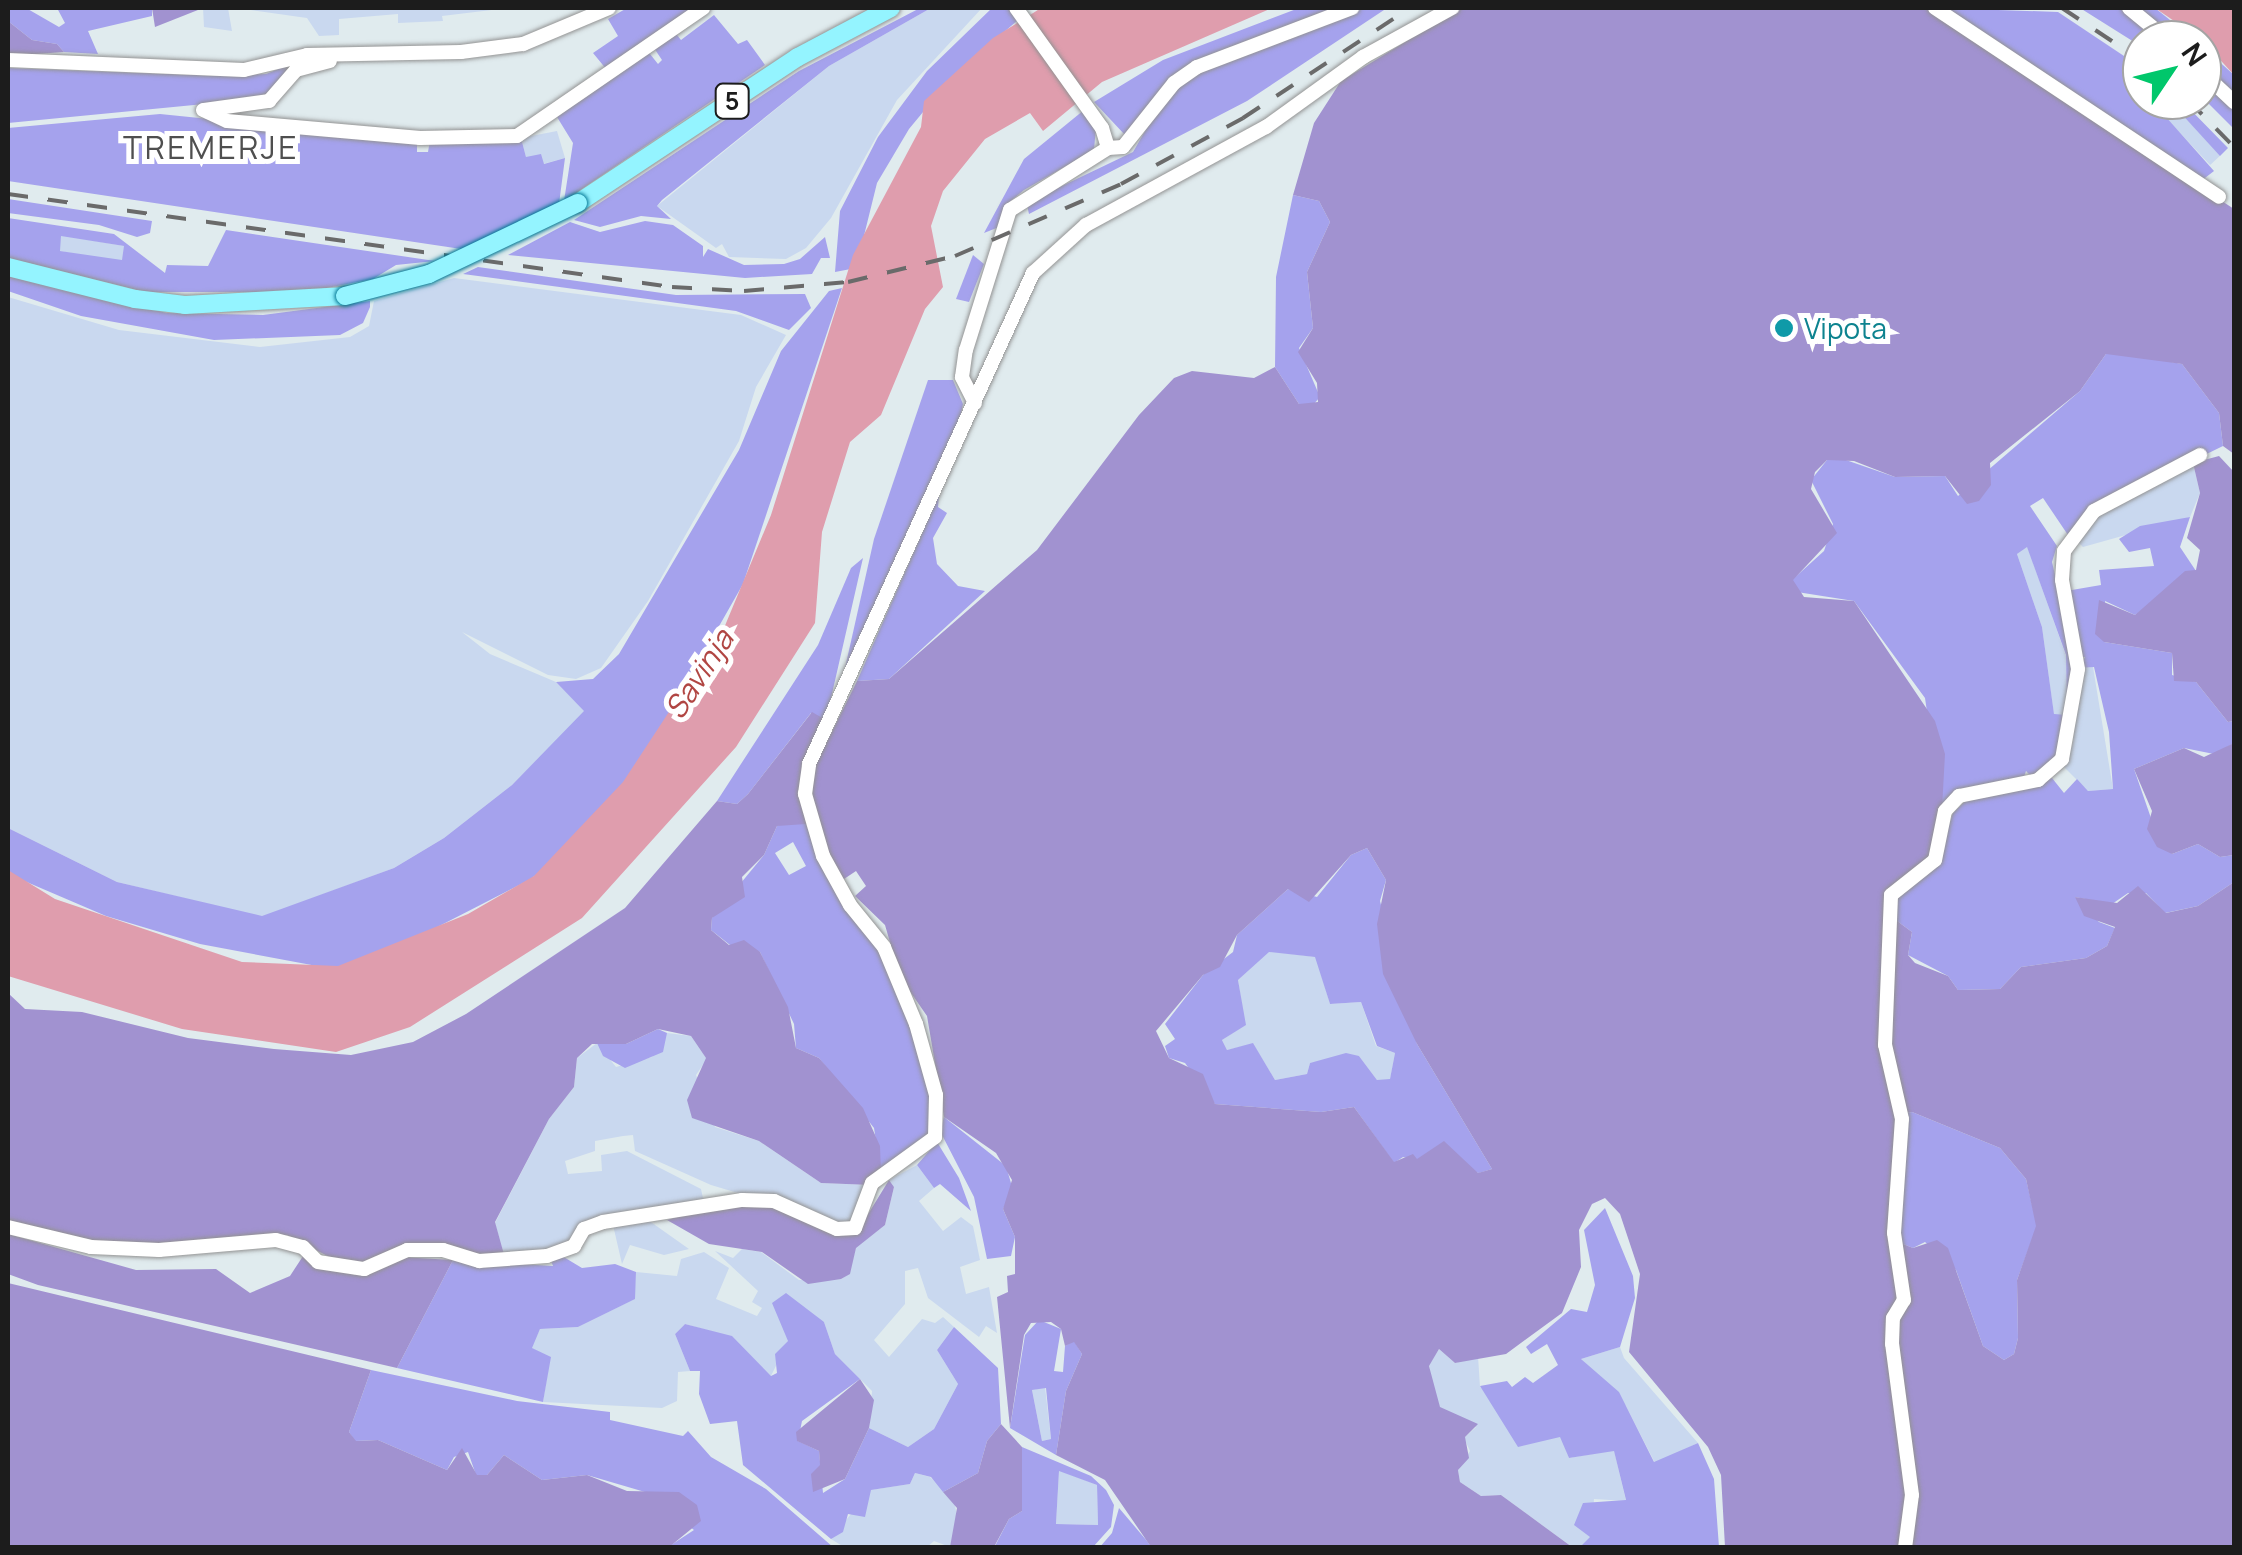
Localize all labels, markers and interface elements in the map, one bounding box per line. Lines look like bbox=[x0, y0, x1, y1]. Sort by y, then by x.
north arrow bbox=[2122, 20, 2222, 120]
text: N bbox=[2174, 35, 2216, 73]
road number: 5 bbox=[714, 81, 750, 121]
district label: TREMERJE bbox=[123, 128, 299, 166]
place label: Vipota bbox=[1804, 311, 1887, 345]
marker: Vipota bbox=[1773, 317, 1795, 339]
water label: Savinja bbox=[657, 623, 741, 725]

